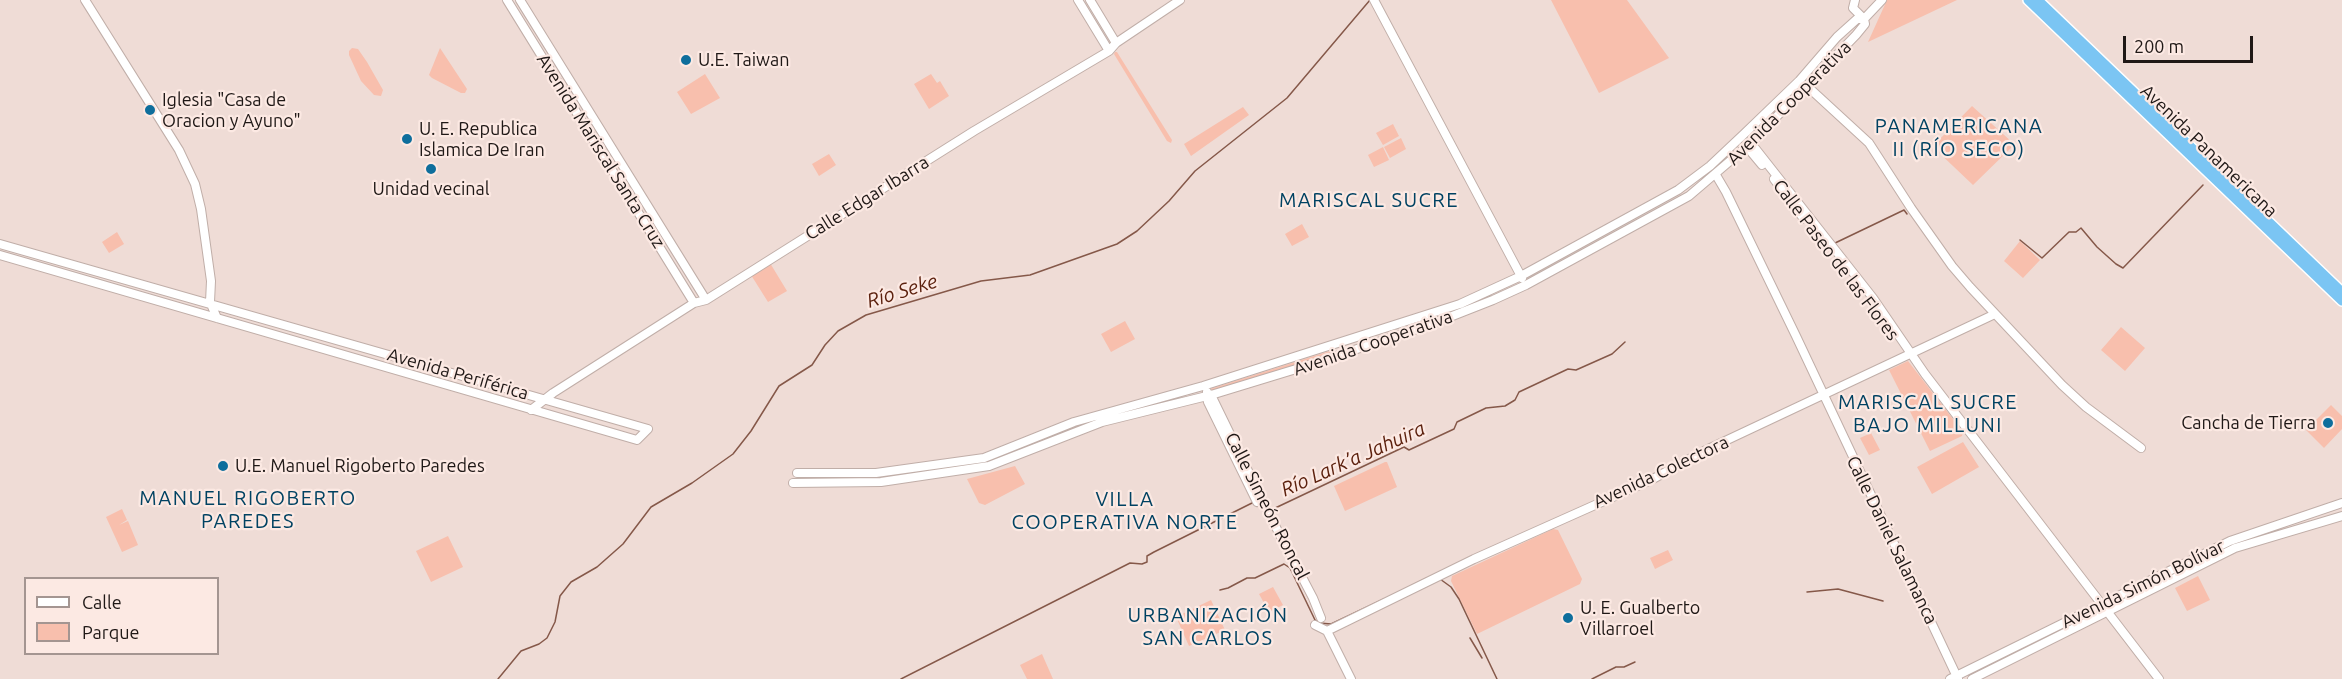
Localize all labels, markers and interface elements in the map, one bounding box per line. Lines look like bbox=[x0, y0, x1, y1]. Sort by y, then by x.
scale bar bbox=[2126, 24, 2256, 62]
street label: Avenida Cooperativa bbox=[1722, 36, 1856, 170]
text: 200 m bbox=[2134, 36, 2184, 56]
place label: U.E. Taiwan bbox=[698, 49, 790, 71]
street label: Avenida Mariscal Santa Cruz bbox=[532, 50, 670, 252]
marker: U.E. Taiwan bbox=[679, 53, 693, 67]
street label: Avenida Panamericana bbox=[2136, 80, 2282, 222]
place label: Iglesia "Casa de Oracion y Ayuno" bbox=[162, 89, 301, 132]
marker: Iglesia "Casa de Oracion y Ayuno" bbox=[143, 103, 157, 117]
district label: PANAMERICANA II (RÍO SECO) bbox=[1875, 114, 2043, 161]
place label: U. E. Republica Islamica De Iran bbox=[419, 118, 545, 160]
marker: U. E. Republica Islamica De Iran bbox=[400, 132, 414, 146]
street label: Calle Edgar Ibarra bbox=[801, 151, 933, 245]
marker: Unidad vecinal bbox=[424, 162, 438, 176]
street label: Calle Paseo de las Flores bbox=[1768, 175, 1904, 345]
place label: Unidad vecinal bbox=[372, 178, 490, 200]
district label: MARISCAL SUCRE bbox=[1279, 188, 1459, 212]
water label: Río Seke bbox=[864, 269, 940, 313]
street label: Avenida Cooperativa bbox=[1291, 306, 1455, 380]
street label: Avenida Periférica bbox=[385, 344, 531, 404]
district label: MARISCAL SUCRE BAJO MILLUNI bbox=[1838, 390, 2018, 437]
place label: Cancha de Tierra bbox=[2181, 412, 2316, 434]
water label: Río Lark’a Jahuira bbox=[1277, 416, 1429, 502]
marker: Cancha de Tierra bbox=[2321, 416, 2335, 430]
street label: Calle Simeón Roncal bbox=[1221, 429, 1313, 583]
street label: Avenida Colectora bbox=[1590, 431, 1732, 513]
street label: Calle Daniel Salamanca bbox=[1842, 452, 1942, 628]
place label: U.E. Manuel Rigoberto Paredes bbox=[235, 455, 485, 477]
marker: U.E. Manuel Rigoberto Paredes bbox=[216, 459, 230, 473]
district label: MANUEL RIGOBERTO PAREDES bbox=[139, 486, 357, 533]
district label: VILLA COOPERATIVA NORTE bbox=[1012, 487, 1238, 534]
street label: Avenida Simón Bolívar bbox=[2058, 535, 2228, 633]
legend bbox=[24, 577, 219, 655]
text: Calle bbox=[82, 592, 122, 612]
place label: U. E. Gualberto Villarroel bbox=[1580, 597, 1700, 640]
district label: URBANIZACIÓN SAN CARLOS bbox=[1128, 603, 1288, 650]
marker: U. E. Gualberto Villarroel bbox=[1561, 611, 1575, 625]
text: Parque bbox=[82, 622, 139, 642]

